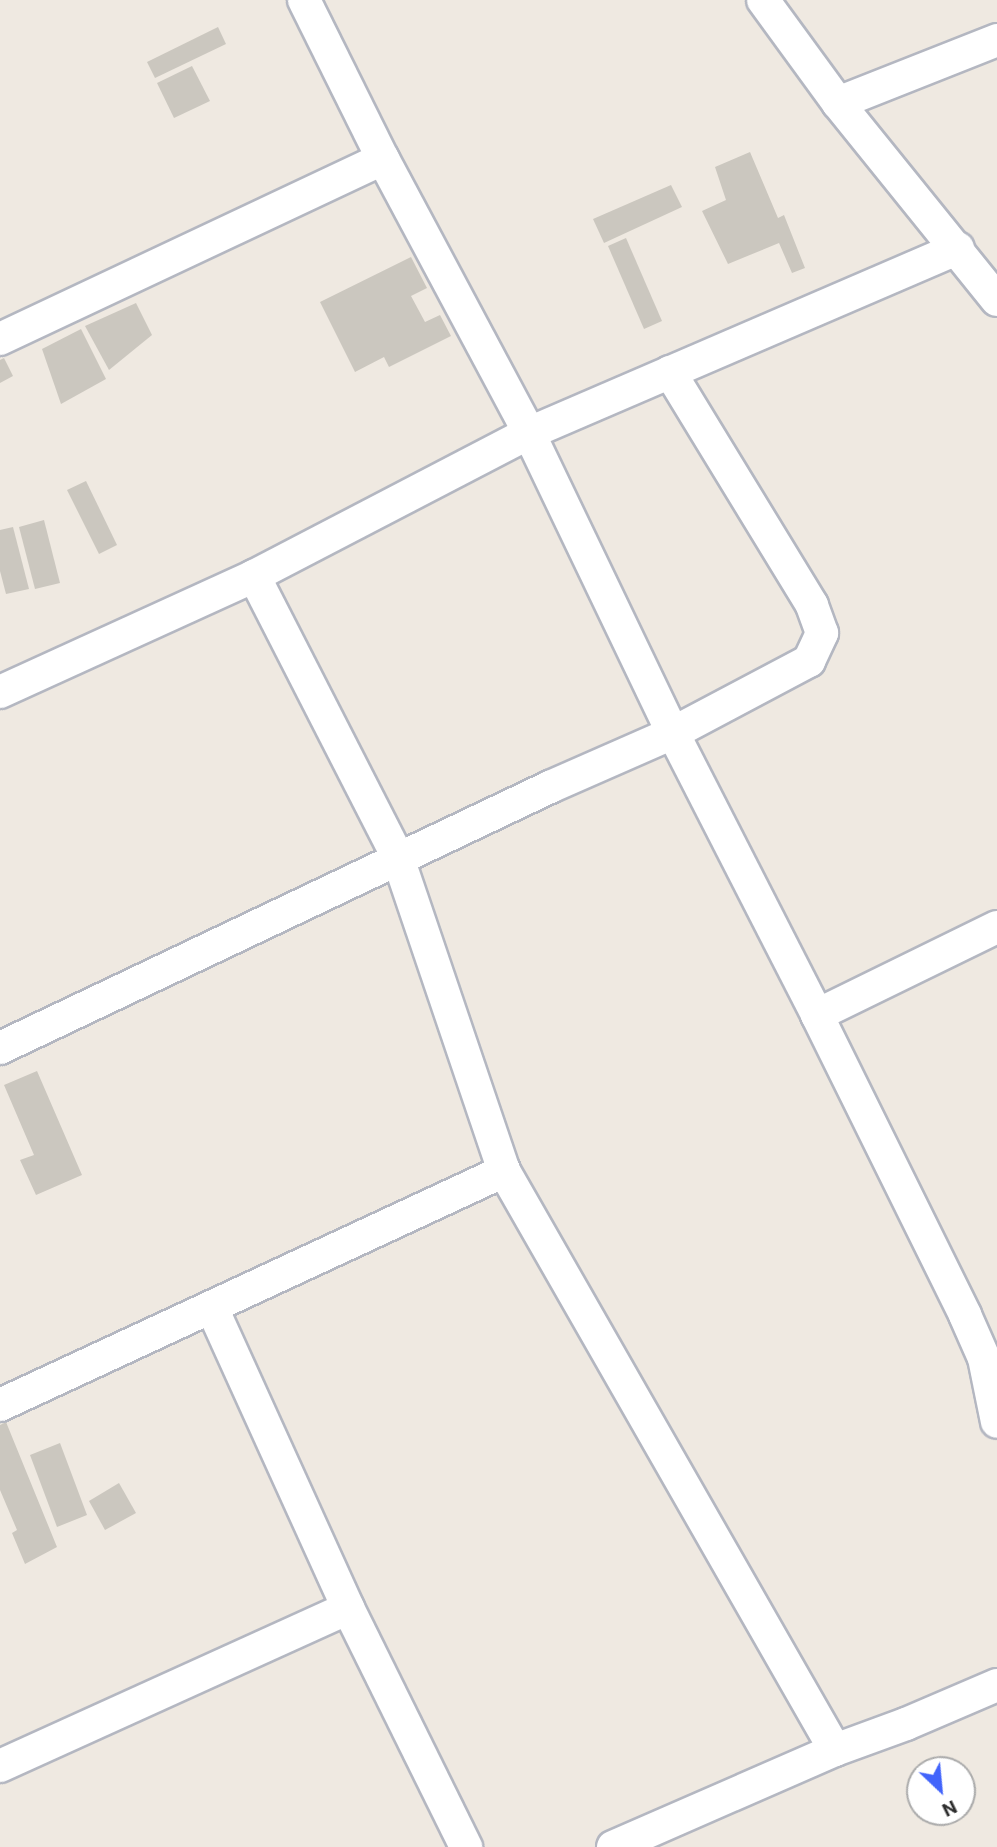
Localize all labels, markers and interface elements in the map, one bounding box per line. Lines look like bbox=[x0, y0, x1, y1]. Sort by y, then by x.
north arrow bbox=[906, 1756, 976, 1826]
text: N bbox=[938, 1795, 961, 1822]

